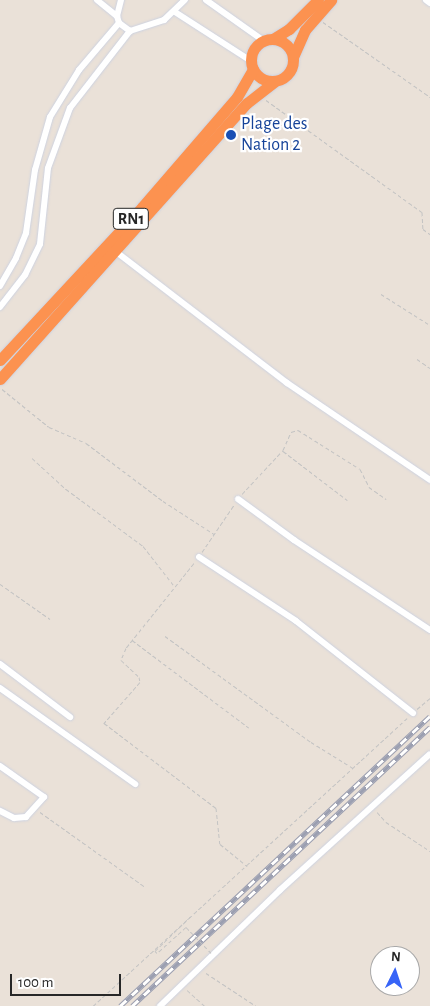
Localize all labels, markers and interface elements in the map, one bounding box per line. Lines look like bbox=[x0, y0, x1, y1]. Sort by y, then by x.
place label: Plage des Nation 2 bbox=[241, 114, 307, 156]
marker: Plage des Nation 2 bbox=[225, 129, 237, 141]
road number: RN1 bbox=[112, 205, 150, 232]
north arrow bbox=[370, 946, 420, 996]
text: N bbox=[391, 950, 401, 964]
scale bar bbox=[12, 964, 124, 996]
text: 100 m bbox=[18, 975, 53, 990]

